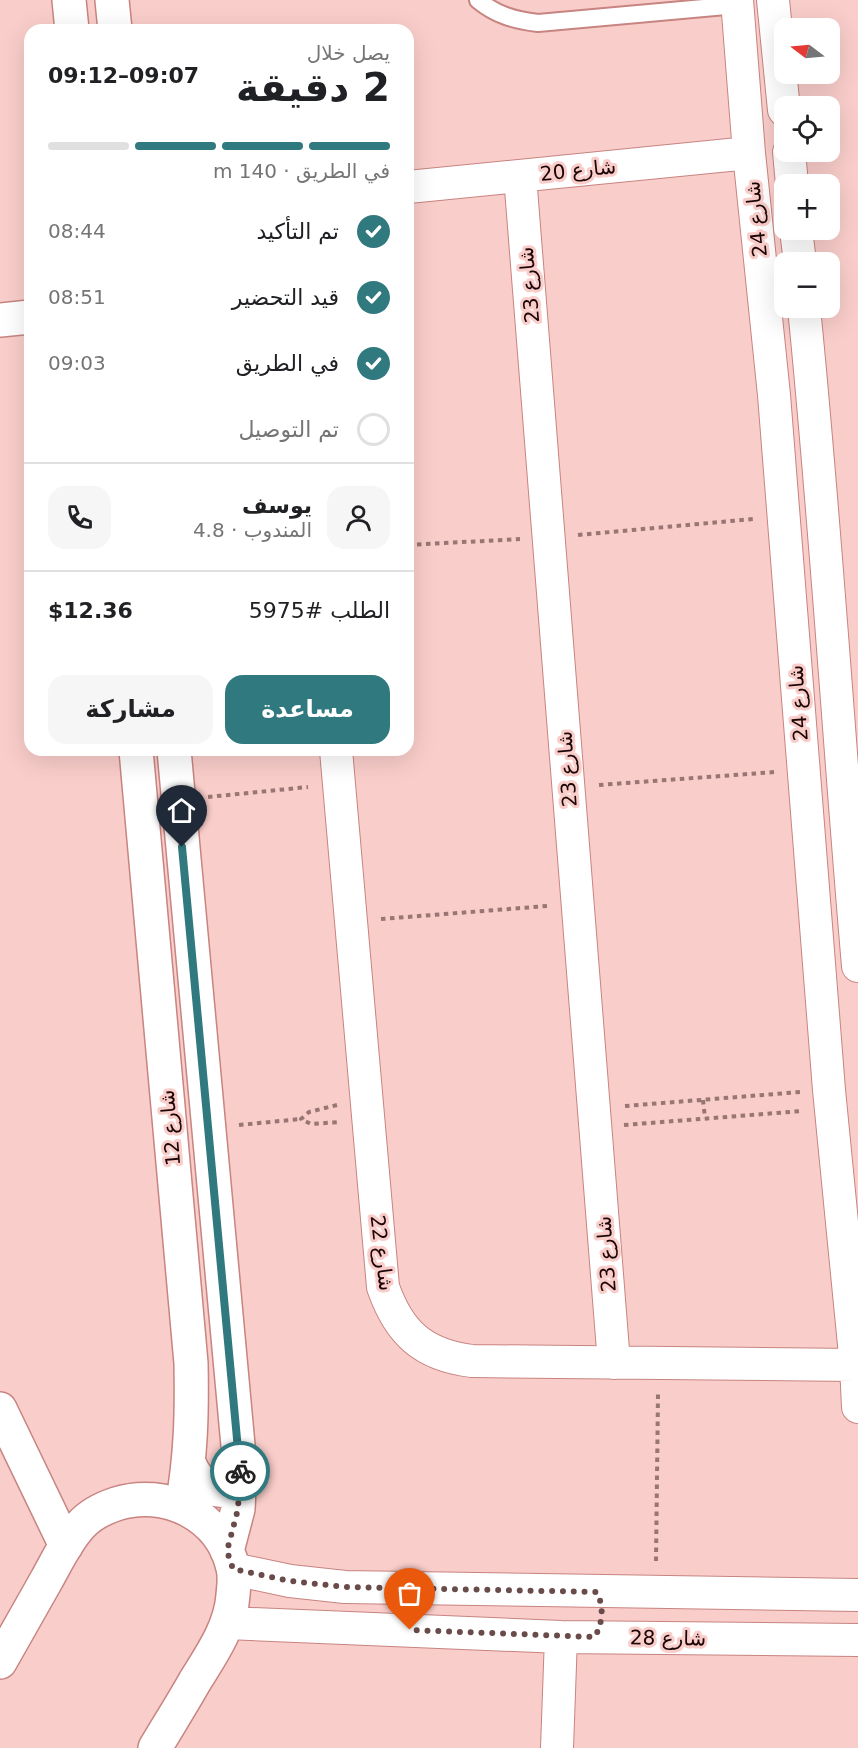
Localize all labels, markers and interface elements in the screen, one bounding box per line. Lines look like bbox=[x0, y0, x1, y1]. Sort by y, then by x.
north arrow bbox=[774, 18, 840, 84]
map controls bbox=[774, 18, 840, 318]
text: يصل خلال bbox=[307, 41, 390, 65]
text: 09:07–09:12 bbox=[48, 63, 199, 88]
text: 2 دقيقة bbox=[236, 65, 390, 110]
button: locate bbox=[774, 96, 840, 162]
street label: شارع 20 bbox=[539, 154, 617, 186]
text: في الطريق · 140 m bbox=[213, 159, 390, 183]
button: + bbox=[774, 174, 840, 240]
street label: شارع 24 bbox=[740, 180, 772, 258]
icon: check bbox=[357, 215, 390, 248]
text: 08:44 bbox=[48, 219, 106, 243]
text: تم التأكيد bbox=[256, 219, 339, 244]
street label: شارع 23 bbox=[514, 246, 544, 324]
button: − bbox=[774, 252, 840, 318]
icon: check bbox=[357, 281, 390, 314]
text: 08:51 bbox=[48, 285, 106, 309]
text: قيد التحضير bbox=[232, 285, 339, 310]
icon: check bbox=[357, 347, 390, 380]
text: 09:03 bbox=[48, 351, 106, 375]
text: في الطريق bbox=[236, 351, 339, 376]
text: تم التوصيل bbox=[238, 417, 339, 442]
button: phone bbox=[48, 486, 111, 549]
button: person bbox=[327, 486, 390, 549]
text: يوسف bbox=[242, 493, 312, 518]
text: المندوب · 4.8 bbox=[193, 518, 312, 542]
text: $12.36 bbox=[48, 598, 133, 623]
text: الطلب #5975 bbox=[249, 598, 390, 623]
street label: شارع 24 bbox=[783, 664, 813, 742]
button: مشاركة bbox=[48, 675, 213, 744]
button: مساعدة bbox=[225, 675, 390, 744]
street label: شارع 23 bbox=[552, 730, 582, 808]
pin bbox=[156, 785, 207, 847]
icon: home bbox=[165, 794, 198, 827]
street label: شارع 12 bbox=[155, 1089, 185, 1167]
street label: شارع 22 bbox=[365, 1214, 399, 1292]
street label: شارع 23 bbox=[591, 1215, 621, 1293]
courier bbox=[210, 1441, 270, 1501]
icon: bike bbox=[224, 1455, 257, 1488]
pin bbox=[384, 1568, 435, 1630]
icon: bag bbox=[393, 1577, 426, 1610]
street label: شارع 28 bbox=[630, 1625, 706, 1651]

